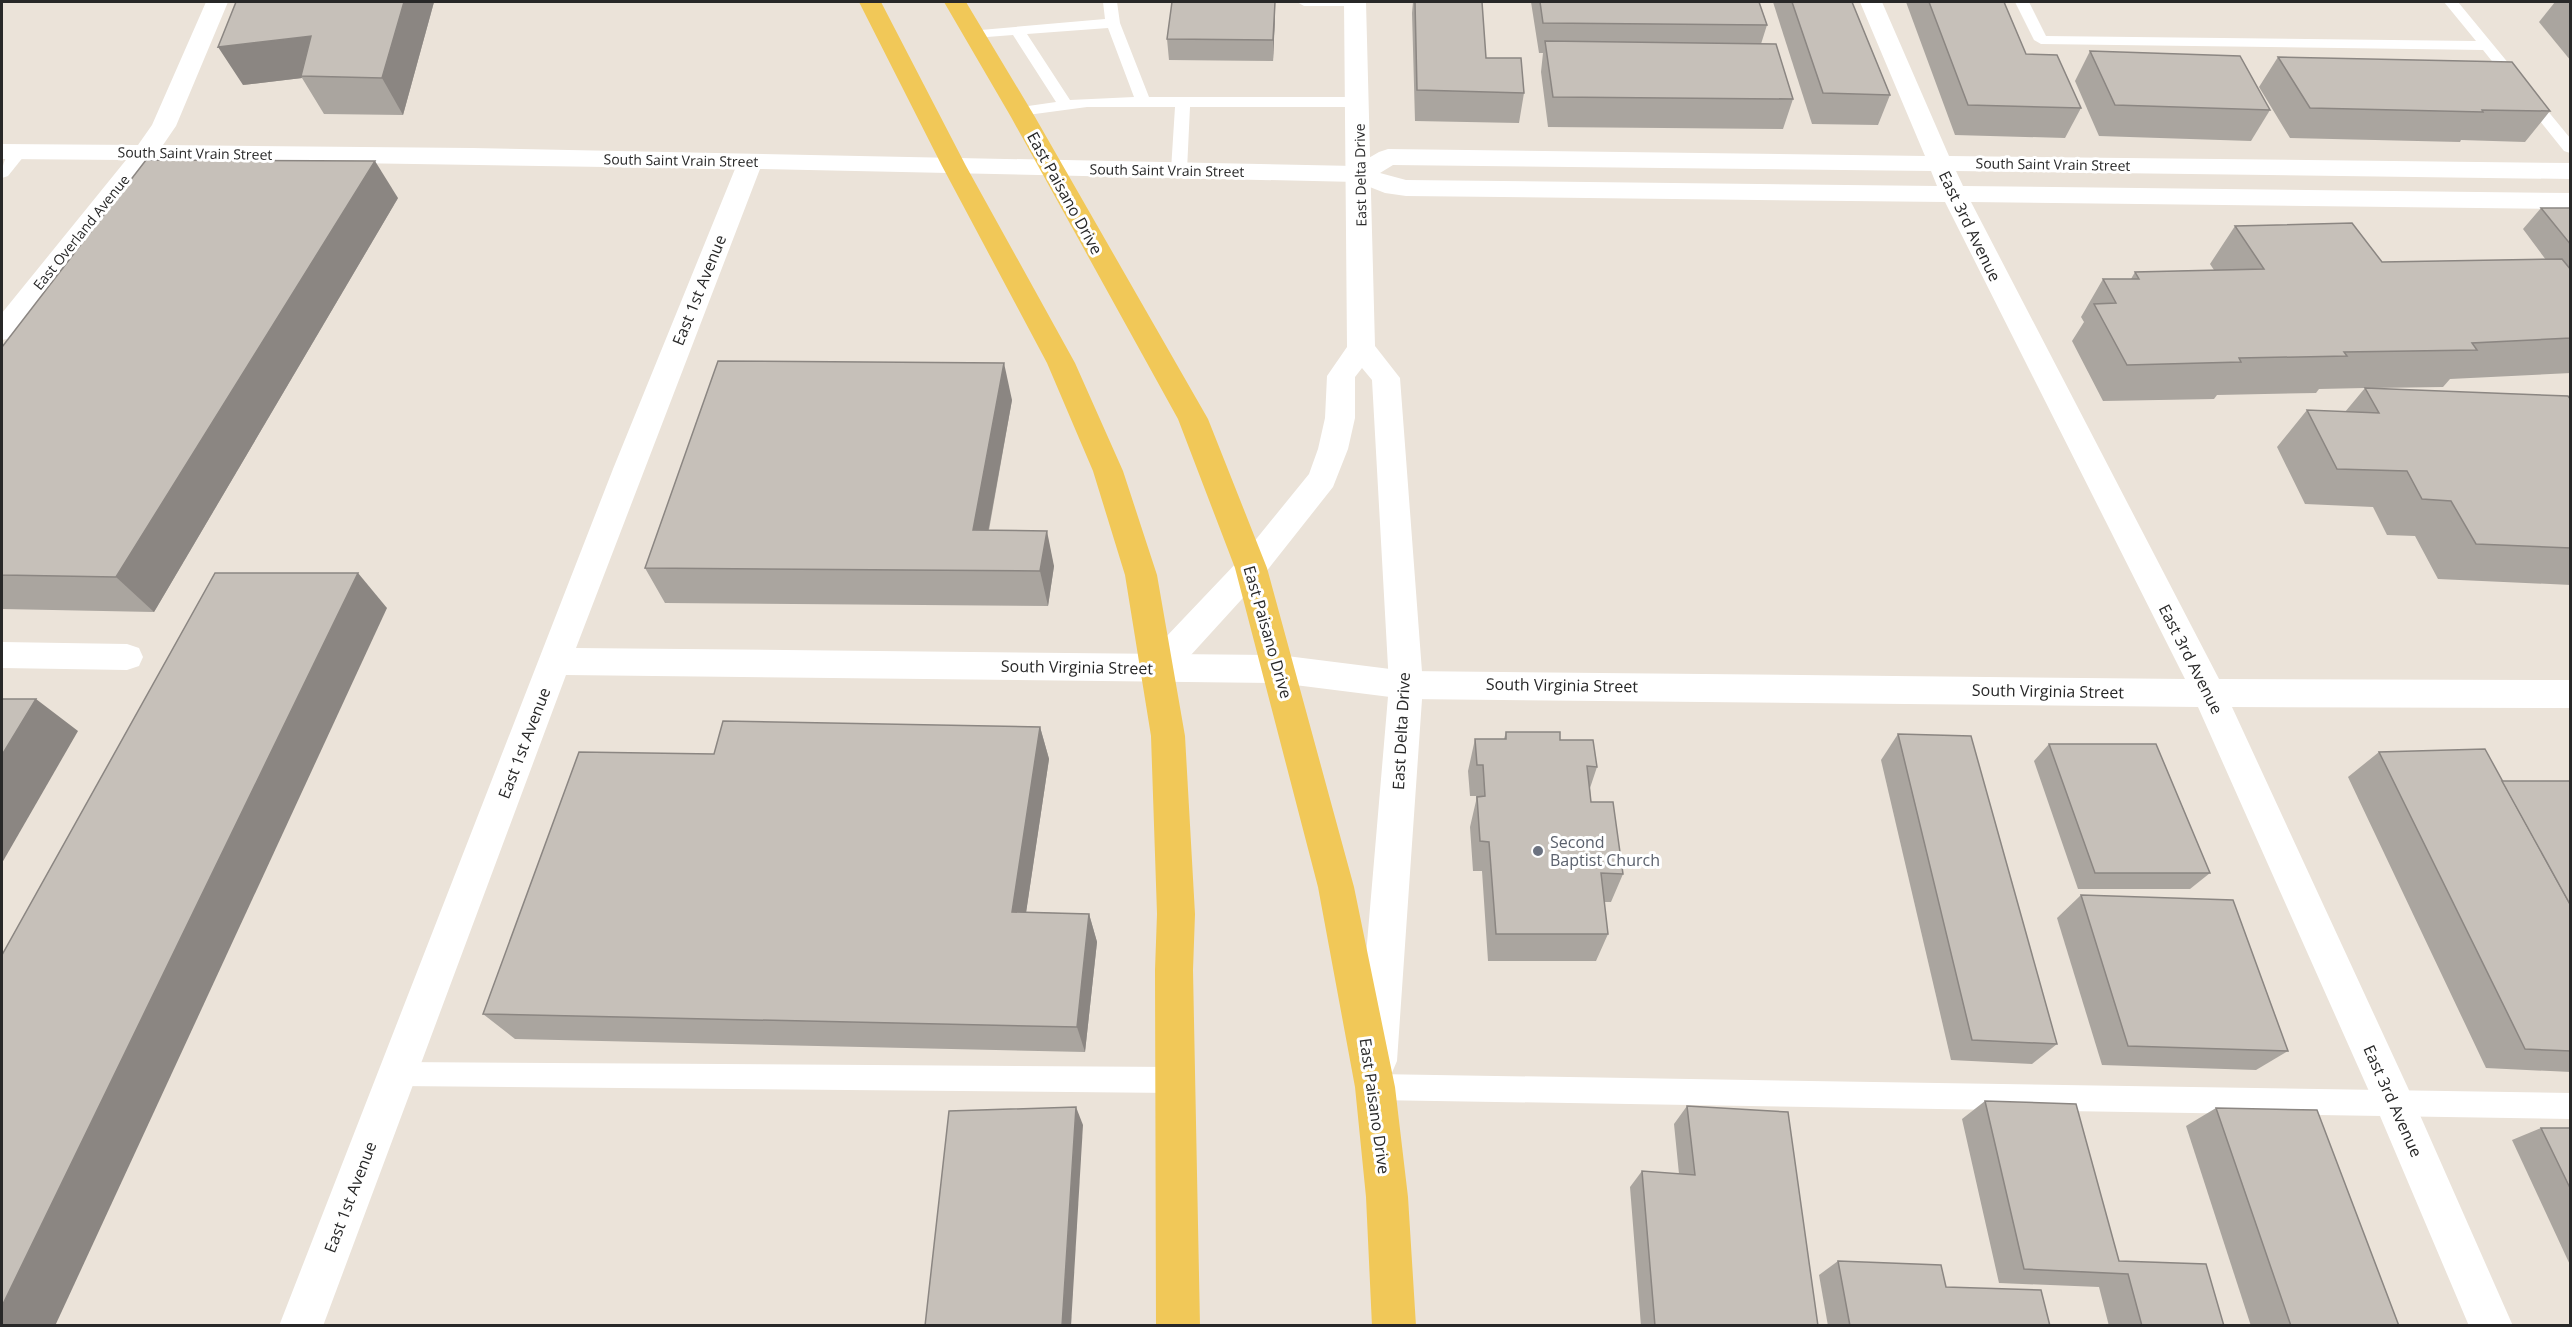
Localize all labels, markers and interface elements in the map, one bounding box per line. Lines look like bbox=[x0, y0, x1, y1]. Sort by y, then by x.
street label: East Delta Drive bbox=[1350, 123, 1370, 227]
street label: East Paisano Drive bbox=[1022, 128, 1108, 258]
street label: South Saint Vrain Street bbox=[117, 142, 273, 164]
street label: South Saint Vrain Street bbox=[603, 149, 759, 171]
street label: South Saint Vrain Street bbox=[1975, 153, 2131, 175]
street label: South Saint Vrain Street bbox=[1089, 159, 1245, 181]
street label: East 3rd Avenue bbox=[1934, 167, 2006, 285]
street label: East Overland Avenue bbox=[29, 170, 134, 294]
street label: East 1st Avenue bbox=[667, 231, 731, 349]
street label: East Paisano Drive bbox=[1239, 563, 1297, 701]
street label: East 3rd Avenue bbox=[2154, 600, 2228, 718]
street label: South Virginia Street bbox=[1001, 655, 1154, 679]
street label: East Delta Drive bbox=[1387, 672, 1415, 790]
street label: South Virginia Street bbox=[1486, 673, 1639, 697]
street label: South Virginia Street bbox=[1972, 679, 2125, 703]
street label: East 1st Avenue bbox=[493, 684, 555, 802]
place label: Second Baptist Church bbox=[1550, 831, 1660, 871]
marker: Second Baptist Church bbox=[1531, 844, 1545, 858]
street label: East Paisano Drive bbox=[1355, 1037, 1395, 1175]
street label: East 3rd Avenue bbox=[2358, 1041, 2428, 1161]
street label: East 1st Avenue bbox=[319, 1138, 381, 1256]

